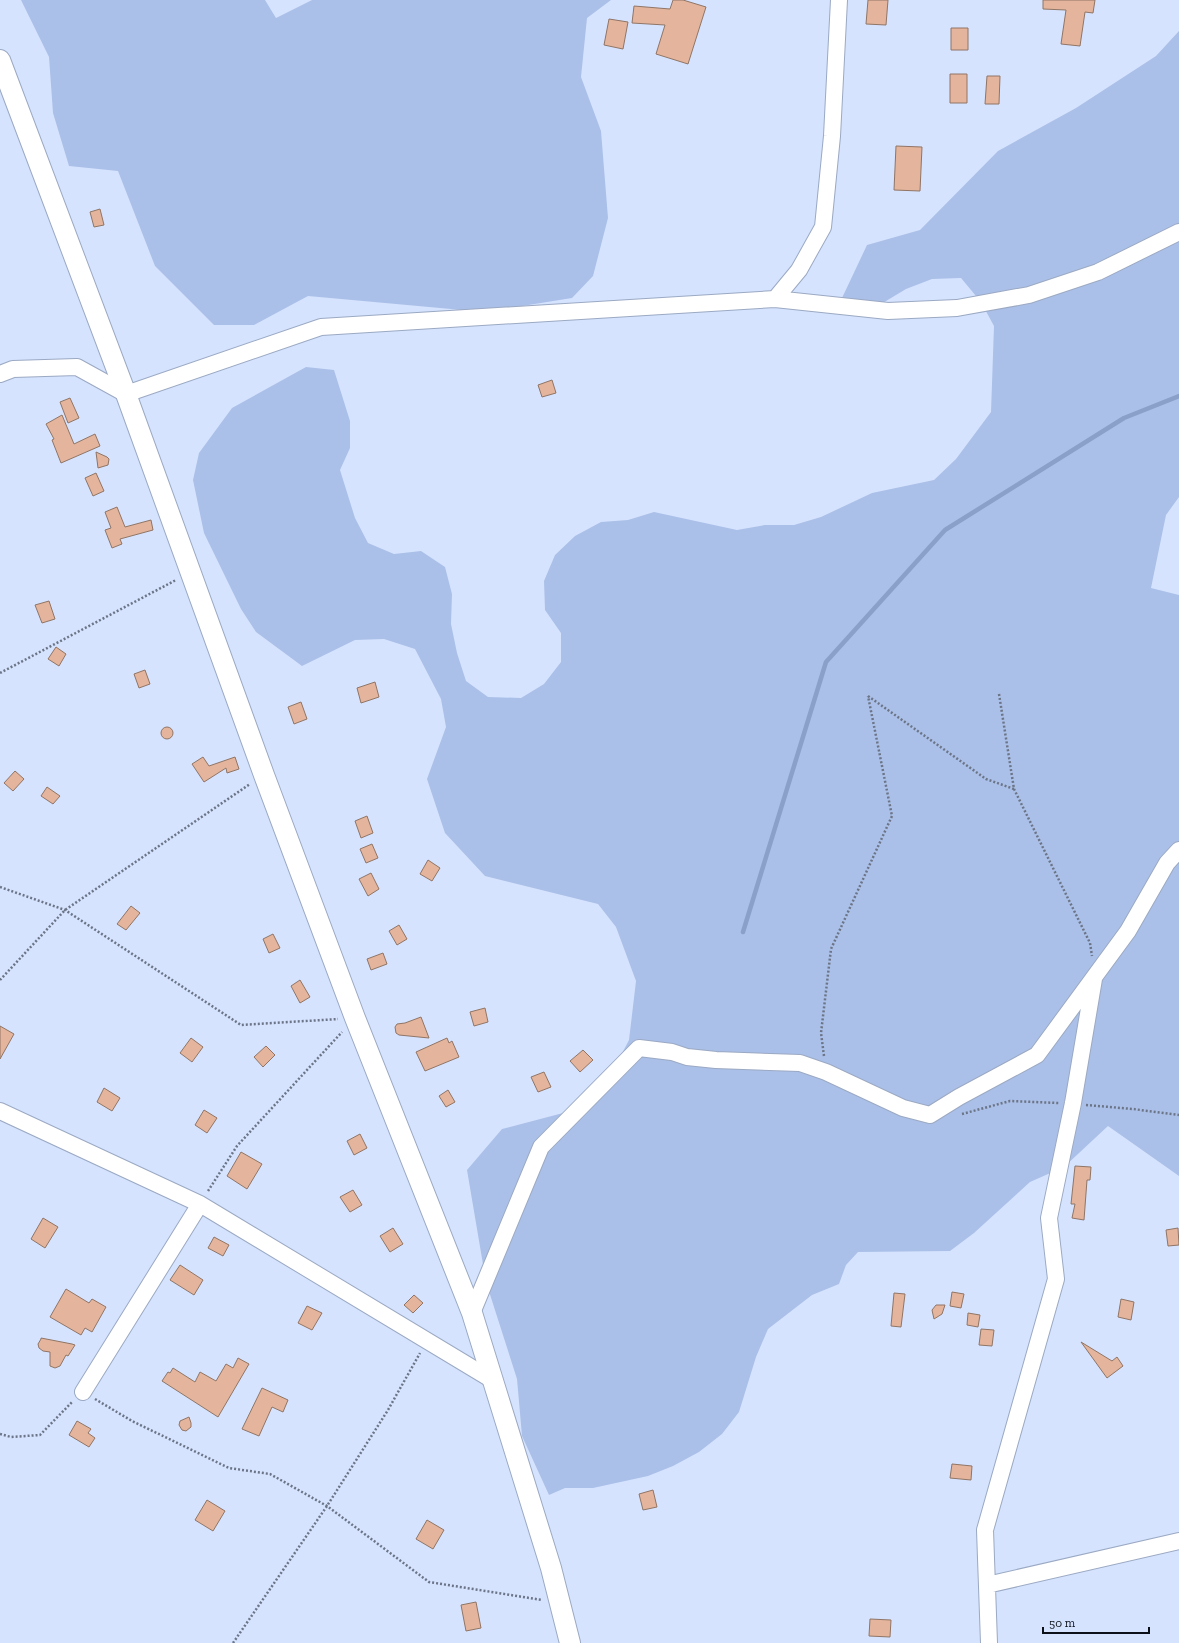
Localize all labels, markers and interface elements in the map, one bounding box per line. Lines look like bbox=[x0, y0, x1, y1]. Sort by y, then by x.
scale bar bbox=[1043, 1609, 1149, 1635]
text: 50 m bbox=[1049, 1616, 1076, 1630]

